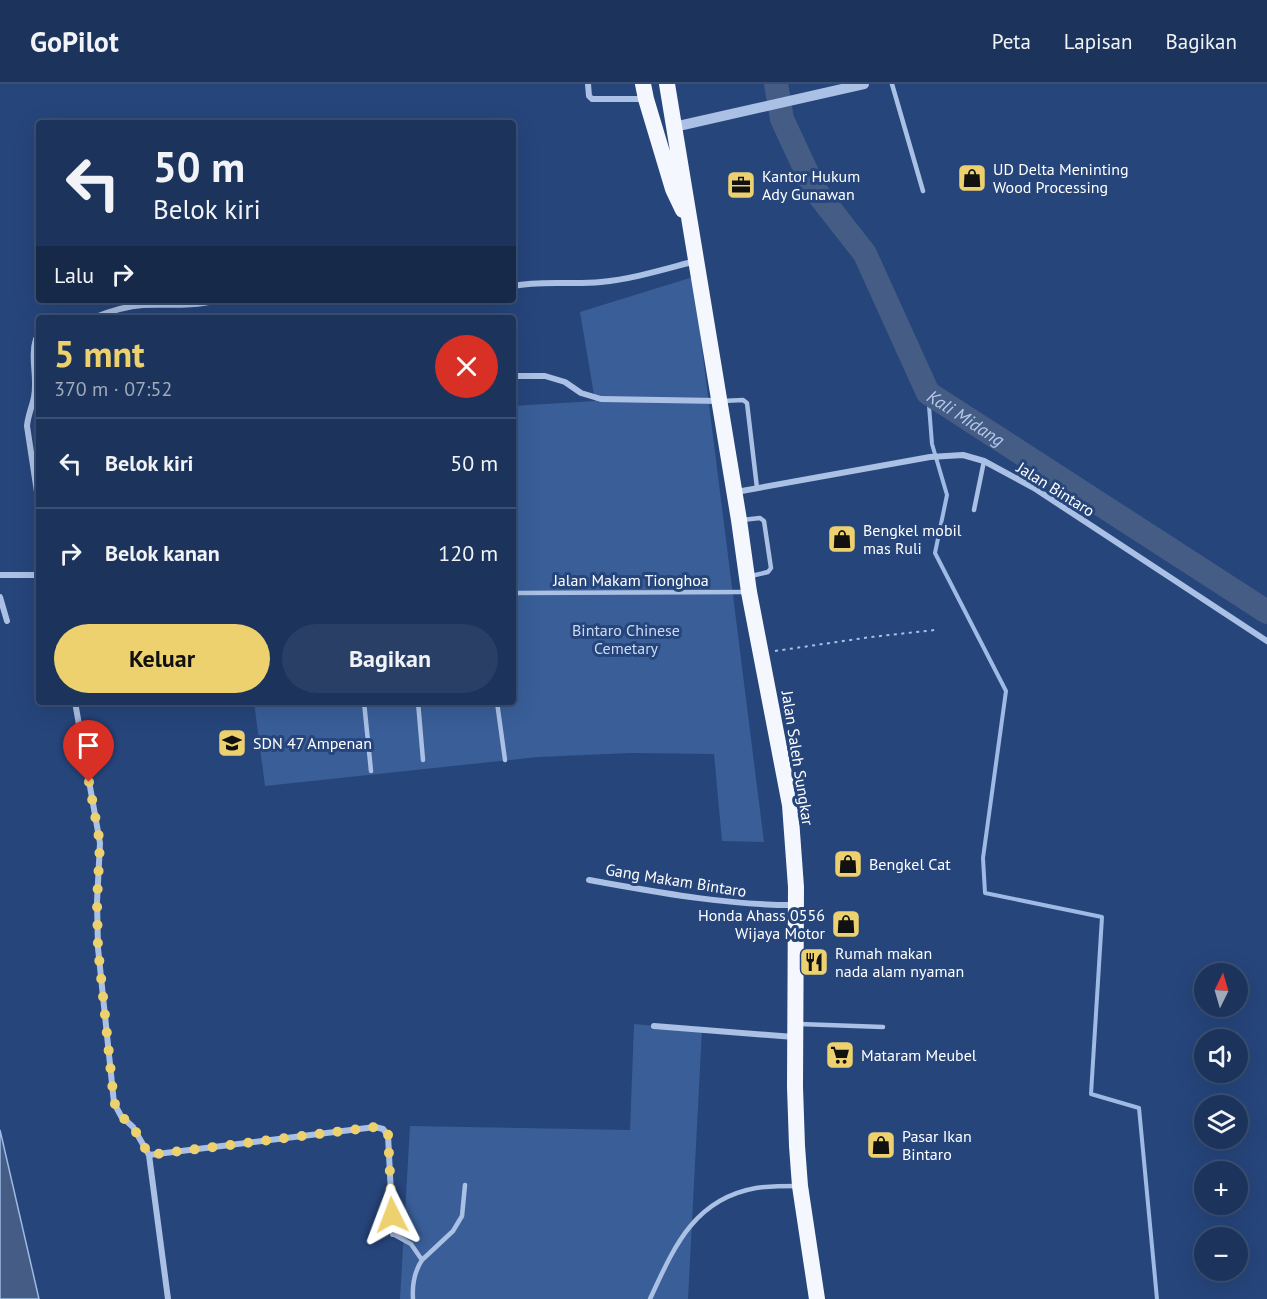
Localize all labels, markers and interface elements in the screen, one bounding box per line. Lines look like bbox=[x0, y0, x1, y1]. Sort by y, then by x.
text: GoPilot bbox=[30, 23, 119, 60]
text: Peta bbox=[992, 28, 1031, 55]
text: Lapisan bbox=[1064, 28, 1132, 55]
text: Bagikan bbox=[1165, 28, 1237, 55]
text: 50 m bbox=[153, 139, 245, 194]
icon: left bbox=[54, 144, 132, 222]
place label: UD Delta Meninting Wood Processing bbox=[993, 159, 1129, 197]
shop icon: UD Delta Meninting Wood Processing bbox=[956, 162, 988, 194]
place label: Kantor Hukum Ady Gunawan bbox=[762, 166, 860, 204]
office icon: Kantor Hukum Ady Gunawan bbox=[725, 169, 757, 201]
text: Belok kiri bbox=[153, 192, 261, 226]
icon: right bbox=[106, 258, 139, 291]
text: Lalu bbox=[54, 261, 94, 289]
text: 5 mnt bbox=[54, 330, 145, 377]
button: close bbox=[435, 335, 498, 398]
text: 370 m · 07:52 bbox=[54, 376, 172, 402]
water label: Kali Midang bbox=[923, 384, 1009, 451]
icon: left bbox=[54, 447, 87, 480]
text: Belok kiri bbox=[105, 449, 194, 477]
text: 50 m bbox=[450, 449, 498, 477]
street label: Jalan Bintaro bbox=[1013, 457, 1099, 521]
place label: Bengkel mobil mas Ruli bbox=[863, 520, 962, 558]
shop icon: Bengkel mobil mas Ruli bbox=[826, 523, 858, 555]
icon: right bbox=[54, 537, 87, 570]
text: Belok kanan bbox=[105, 539, 220, 567]
text: 120 m bbox=[438, 539, 498, 567]
street label: Jalan Makam Tionghoa bbox=[552, 570, 709, 590]
park label: Bintaro Chinese Cemetary bbox=[572, 620, 680, 658]
button: Keluar bbox=[54, 624, 270, 693]
button: Bagikan bbox=[282, 624, 498, 693]
street label: Jalan Saleh Sungkar bbox=[777, 688, 819, 827]
pin bbox=[63, 720, 114, 782]
school or university icon: SDN 47 Ampenan bbox=[216, 727, 248, 759]
icon: arrive bbox=[72, 729, 105, 762]
place label: SDN 47 Ampenan bbox=[253, 733, 372, 753]
shop icon: Bengkel Cat bbox=[832, 848, 864, 880]
place label: Bengkel Cat bbox=[869, 854, 951, 874]
street label: Gang Makam Bintaro bbox=[604, 859, 748, 901]
place label: Honda Ahass 0556 Wijaya Motor bbox=[698, 905, 826, 943]
shop icon: Honda Ahass 0556 Wijaya Motor bbox=[830, 908, 862, 940]
place label: Rumah makan nada alam nyaman bbox=[835, 943, 964, 981]
restaurant icon: Rumah makan nada alam nyaman bbox=[798, 946, 830, 978]
north arrow bbox=[1194, 963, 1248, 1017]
map controls bbox=[1194, 963, 1248, 1281]
button: sound bbox=[1194, 1029, 1248, 1083]
supermarket icon: Mataram Meubel bbox=[824, 1039, 856, 1071]
place label: Mataram Meubel bbox=[861, 1045, 977, 1065]
button: layers bbox=[1194, 1095, 1248, 1149]
place label: Pasar Ikan Bintaro bbox=[902, 1126, 972, 1164]
shop icon: Pasar Ikan Bintaro bbox=[865, 1129, 897, 1161]
button: + bbox=[1194, 1161, 1248, 1215]
position arrow bbox=[360, 1183, 424, 1247]
button: − bbox=[1194, 1227, 1248, 1281]

